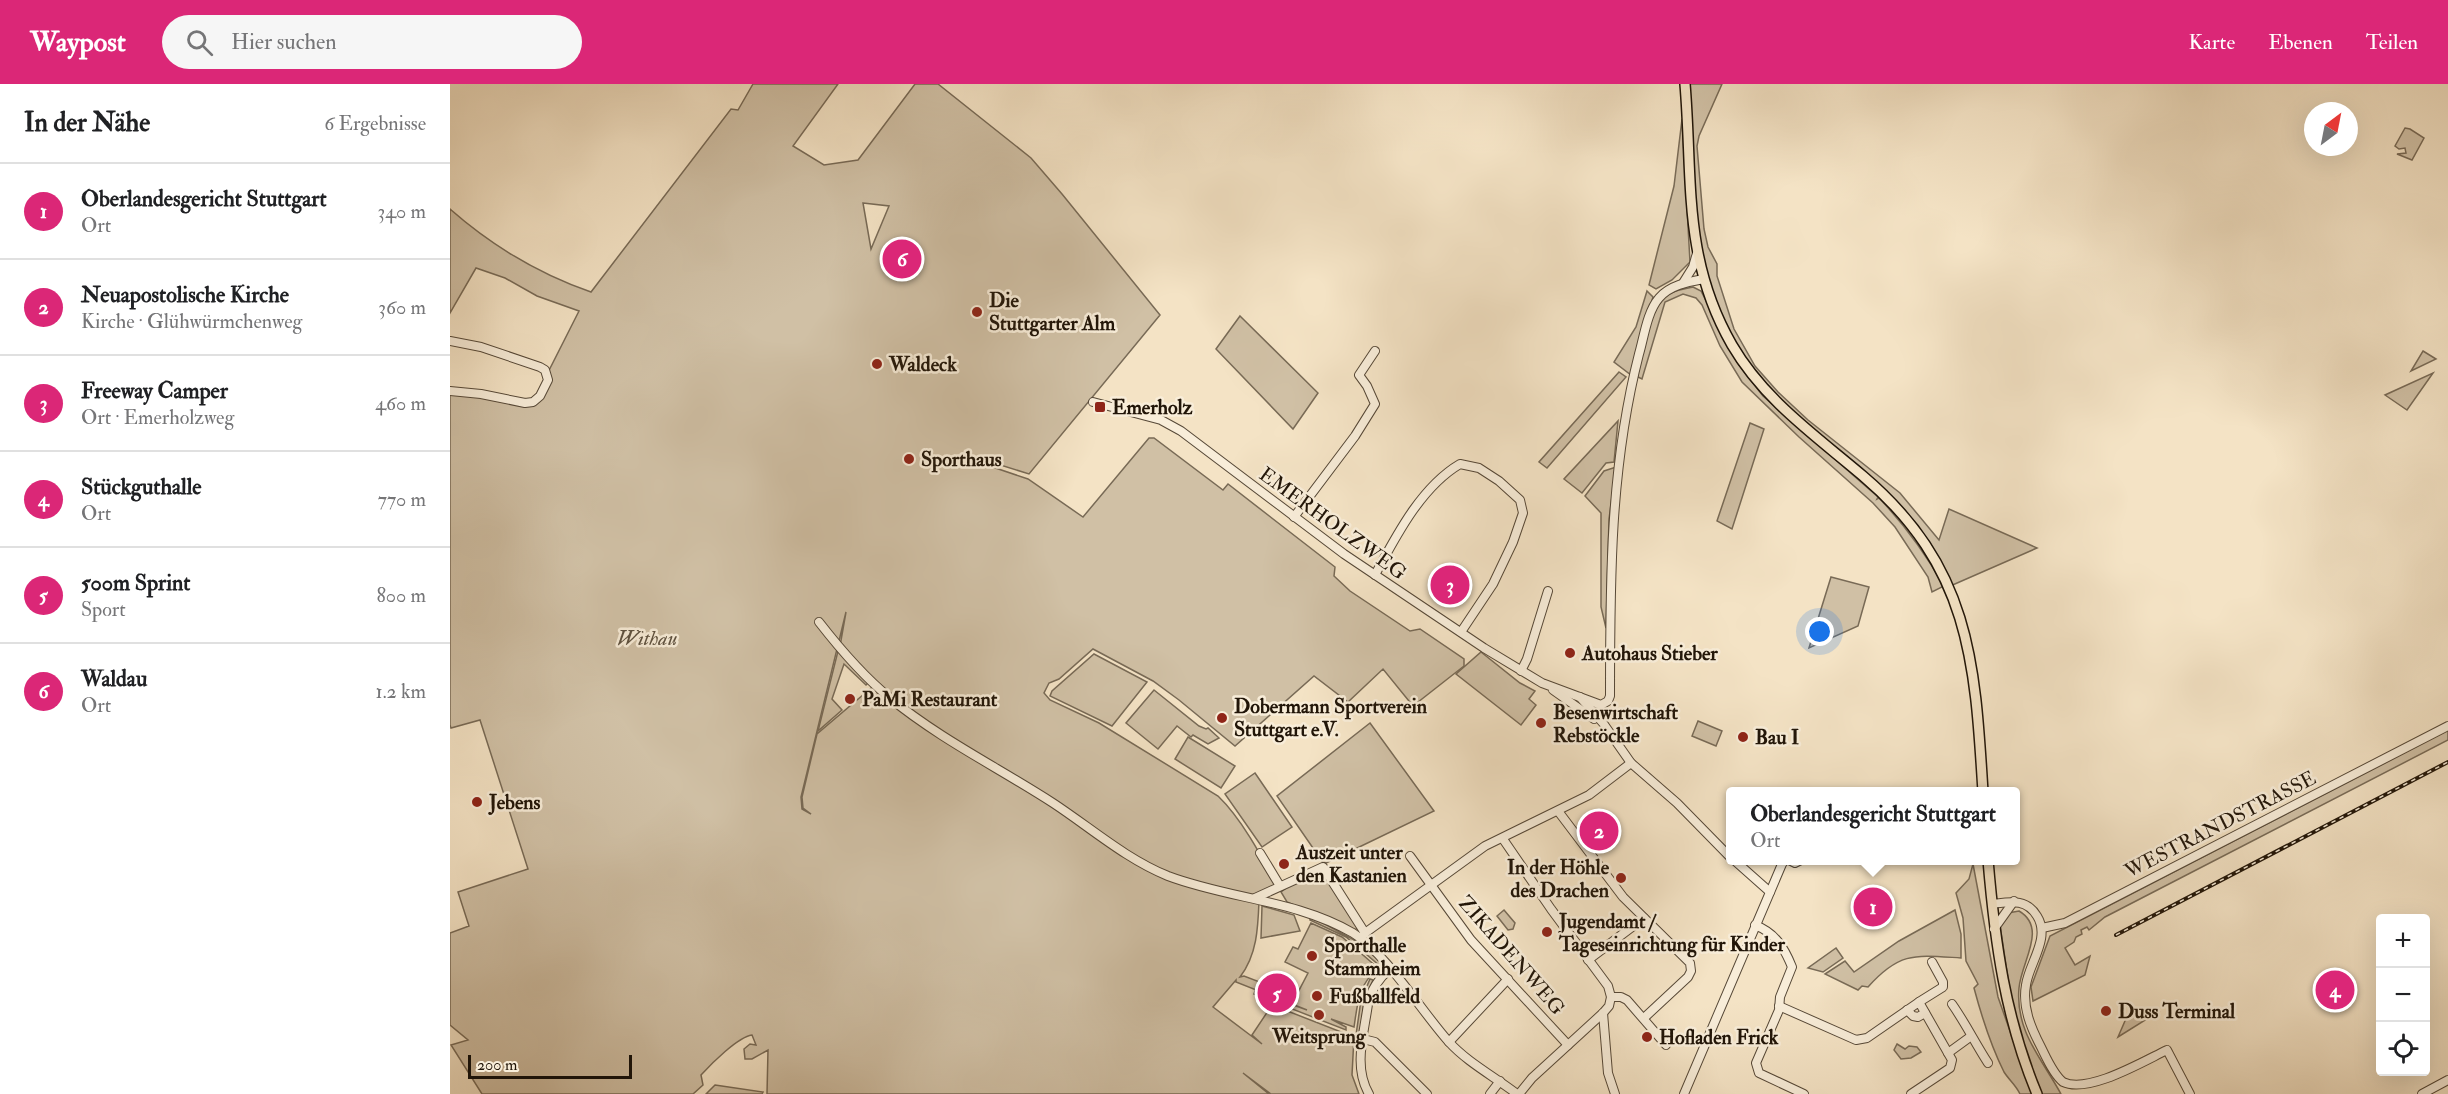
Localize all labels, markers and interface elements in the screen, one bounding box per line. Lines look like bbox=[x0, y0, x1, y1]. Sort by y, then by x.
search box bbox=[162, 15, 582, 69]
text: Waypost bbox=[30, 25, 126, 60]
icon: search bbox=[183, 26, 216, 59]
text: Hier suchen bbox=[231, 28, 337, 56]
text: Karte bbox=[2188, 29, 2235, 56]
text: Ebenen bbox=[2268, 29, 2333, 56]
text: Teilen bbox=[2366, 29, 2418, 56]
north arrow bbox=[2304, 102, 2358, 156]
text: In der Nähe bbox=[24, 107, 150, 139]
text: 6 Ergebnisse bbox=[324, 111, 426, 136]
text: Oberlandesgericht Stuttgart bbox=[81, 185, 327, 213]
text: 1 bbox=[40, 199, 47, 224]
text: 340 m bbox=[378, 199, 426, 224]
text: Ort bbox=[81, 213, 111, 238]
pin: 6 bbox=[882, 236, 922, 282]
text: Neuapostolische Kirche bbox=[81, 281, 289, 309]
place label: Die Stuttgarter Alm bbox=[989, 288, 1116, 337]
text: 2 bbox=[38, 295, 49, 320]
text: 360 m bbox=[378, 295, 426, 320]
marker: Die Stuttgarter Alm bbox=[970, 305, 984, 319]
text: Kirche · Glühwürmchenweg bbox=[81, 309, 302, 334]
place label: Waldeck bbox=[888, 352, 957, 377]
marker: Waldeck bbox=[870, 357, 884, 371]
text: Freeway Camper bbox=[81, 377, 228, 405]
text: 3 bbox=[40, 391, 47, 416]
text: 460 m bbox=[375, 391, 426, 416]
place label: Emerholz bbox=[1112, 395, 1193, 420]
marker: Emerholz bbox=[1093, 400, 1107, 414]
text: Ort · Emerholzweg bbox=[81, 405, 234, 430]
place label: Sporthaus bbox=[921, 447, 1002, 473]
marker: Sporthaus bbox=[902, 452, 916, 466]
street label: EMERHOLZWEG bbox=[1254, 462, 1411, 585]
text: Stückguthalle bbox=[81, 473, 201, 501]
text: 4 bbox=[38, 487, 49, 512]
text: 770 m bbox=[378, 487, 426, 512]
text: Ort bbox=[81, 501, 111, 526]
pin: 3 bbox=[1430, 562, 1470, 608]
text: 500m Sprint bbox=[81, 569, 190, 597]
text: 5 bbox=[39, 583, 48, 608]
text: 800 m bbox=[376, 583, 426, 608]
text: Sport bbox=[81, 597, 126, 622]
your location bbox=[1805, 617, 1834, 646]
park label: Withau bbox=[617, 626, 677, 651]
place label: Autohaus Stieber bbox=[1581, 641, 1718, 666]
marker: Autohaus Stieber bbox=[1563, 646, 1577, 660]
text: Waldau bbox=[81, 665, 147, 693]
text: 6 bbox=[38, 679, 49, 704]
text: 1.2 km bbox=[376, 679, 426, 704]
place label: PaMi Restaurant bbox=[862, 687, 998, 712]
marker: PaMi Restaurant bbox=[843, 692, 857, 706]
text: Ort bbox=[81, 693, 111, 718]
place label: Dobermann Sportverein Stuttgart e.V. bbox=[1234, 694, 1428, 743]
place label: Besenwirtschaft Rebstöckle bbox=[1553, 700, 1678, 748]
marker: Dobermann Sportverein Stuttgart e.V. bbox=[1215, 711, 1229, 725]
marker: Besenwirtschaft Rebstöckle bbox=[1534, 716, 1548, 730]
place label: Bau I bbox=[1755, 725, 1799, 750]
marker: Bau I bbox=[1736, 730, 1750, 744]
street label: WESTRANDSTRASSE bbox=[2119, 765, 2320, 884]
popup bbox=[1726, 787, 2020, 865]
place label: Jebens bbox=[488, 790, 541, 815]
marker: Jebens bbox=[470, 795, 484, 809]
text: Oberlandesgericht Stuttgart bbox=[1750, 800, 1996, 828]
pin: 2 bbox=[1580, 808, 1618, 854]
text: Ort bbox=[1750, 828, 1780, 853]
place label: Auszeit unter den Kastanien bbox=[1295, 840, 1407, 888]
place label: In der Höhle des Drachen bbox=[1507, 855, 1610, 903]
marker: Auszeit unter den Kastanien bbox=[1277, 857, 1291, 871]
marker: In der Höhle des Drachen bbox=[1614, 871, 1628, 885]
pin: 1 bbox=[1854, 884, 1892, 930]
street label: ZIKADENWEG bbox=[1453, 891, 1570, 1020]
place label: Jugendamt / Tageseinrichtung für Kinder bbox=[1558, 909, 1785, 958]
map controls bbox=[2376, 914, 2430, 1076]
button: + bbox=[2376, 914, 2430, 968]
marker: Jugendamt / Tageseinrichtung für Kinder bbox=[1540, 925, 1554, 939]
place label: Sporthalle Stammheim bbox=[1324, 933, 1421, 981]
marker: Sporthalle Stammheim bbox=[1305, 949, 1319, 963]
pin: 4 bbox=[2316, 968, 2354, 1012]
button: − bbox=[2376, 968, 2430, 1022]
pin: 5 bbox=[1258, 970, 1296, 1016]
place label: Fußballfeld bbox=[1329, 984, 1420, 1009]
marker: Fußballfeld bbox=[1310, 989, 1324, 1003]
place label: Duss Terminal bbox=[2118, 999, 2236, 1024]
marker: Duss Terminal bbox=[2099, 1004, 2113, 1018]
marker: Weitsprung bbox=[1312, 1008, 1326, 1022]
button: locate bbox=[2376, 1022, 2430, 1076]
place label: Weitsprung bbox=[1271, 1024, 1367, 1050]
place label: Hofladen Frick bbox=[1659, 1025, 1779, 1050]
marker: Hofladen Frick bbox=[1640, 1030, 1654, 1044]
scale bar bbox=[468, 1052, 632, 1080]
text: 200 m bbox=[477, 1055, 517, 1075]

